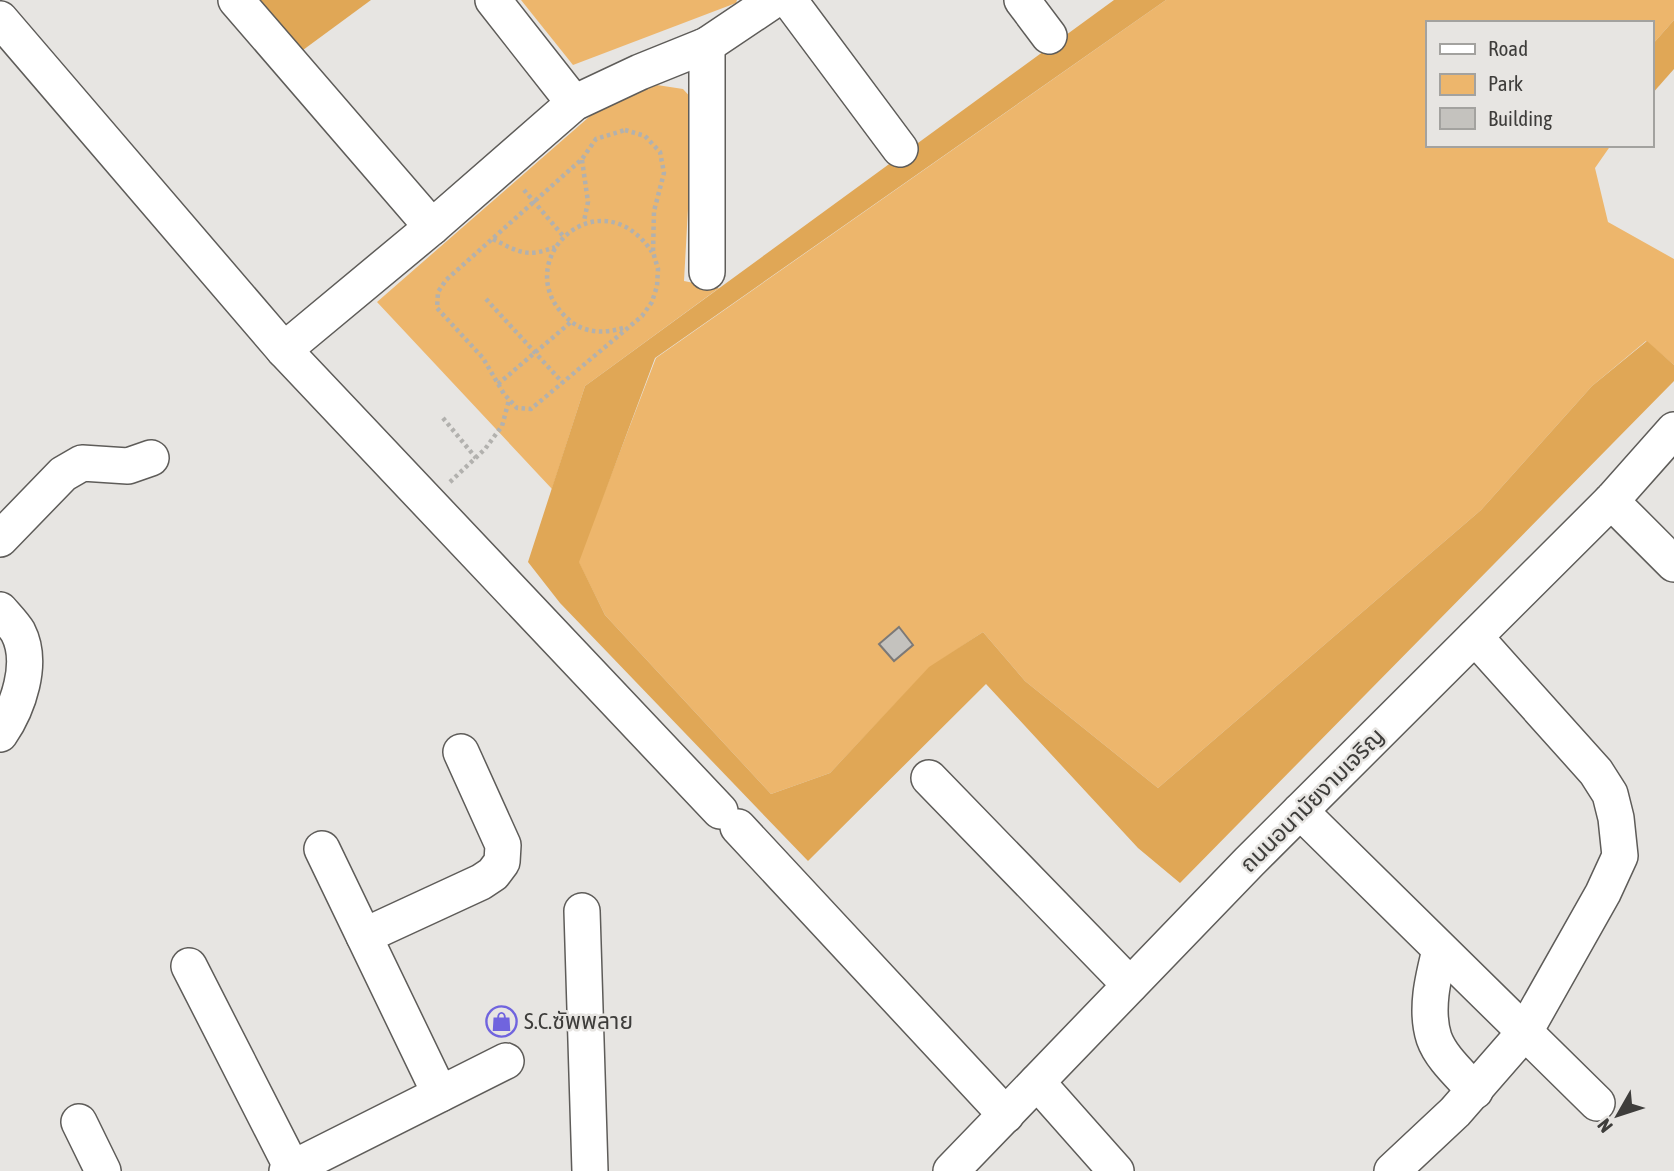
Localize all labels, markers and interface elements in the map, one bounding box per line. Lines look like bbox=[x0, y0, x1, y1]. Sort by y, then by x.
legend bbox=[1426, 21, 1653, 147]
text: Road bbox=[1488, 36, 1528, 60]
text: Park bbox=[1488, 71, 1523, 95]
text: Building bbox=[1488, 106, 1552, 130]
street label: ถนนอนามัยงามเจริญ bbox=[1235, 723, 1389, 877]
shop icon: S.C.ซัพพลาย bbox=[484, 1004, 518, 1038]
place label: S.C.ซัพพลาย bbox=[524, 1008, 633, 1034]
north arrow bbox=[1583, 1080, 1653, 1150]
text: N bbox=[1593, 1114, 1617, 1137]

